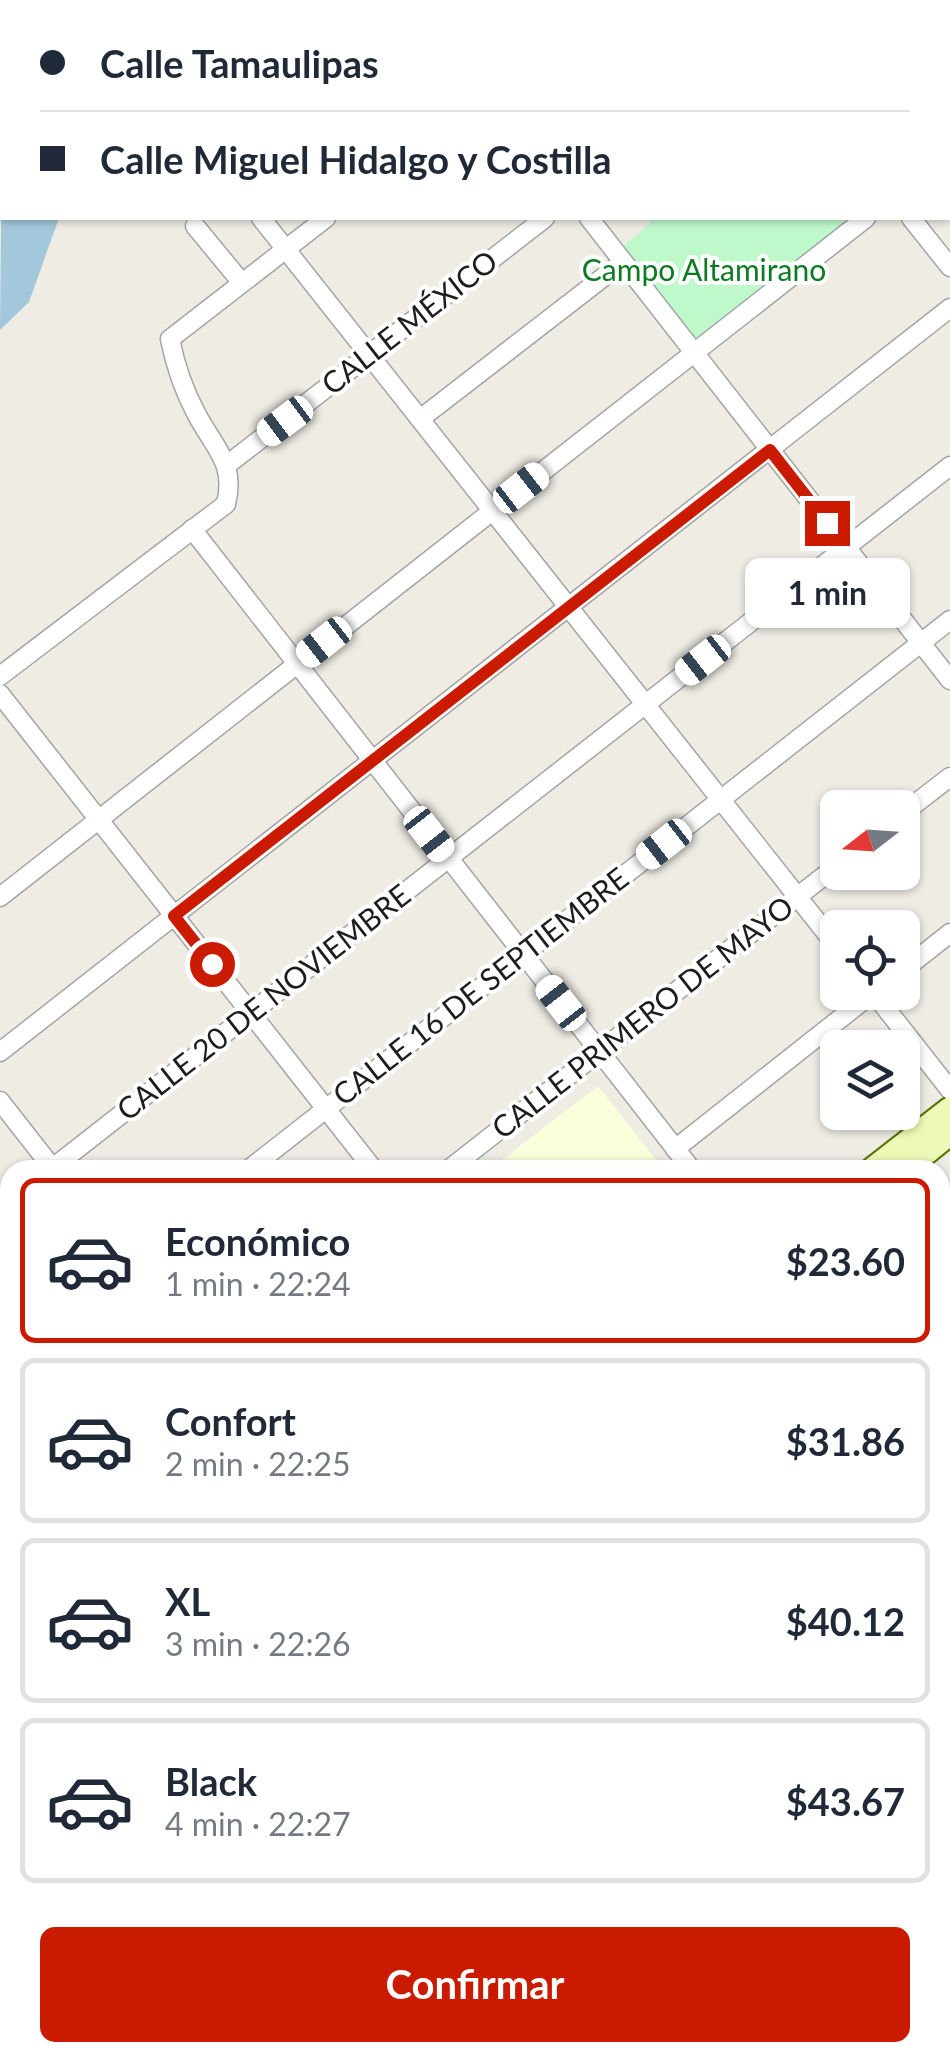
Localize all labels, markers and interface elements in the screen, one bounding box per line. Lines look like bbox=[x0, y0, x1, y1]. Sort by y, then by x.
text: Calle Tamaulipas bbox=[100, 40, 379, 86]
text: Calle Miguel Hidalgo y Costilla bbox=[100, 136, 612, 182]
street label: CALLE MÉXICO bbox=[314, 242, 504, 401]
park label: Campo Altamirano bbox=[582, 251, 826, 287]
car bbox=[252, 391, 318, 451]
car bbox=[488, 458, 554, 518]
route end bbox=[805, 501, 850, 546]
callout: 1 min bbox=[744, 558, 910, 628]
text: 1 min bbox=[788, 573, 867, 612]
car bbox=[291, 612, 357, 672]
car bbox=[670, 630, 736, 690]
north arrow bbox=[820, 790, 920, 890]
map controls bbox=[820, 790, 920, 1130]
car bbox=[399, 801, 459, 867]
car bbox=[631, 814, 697, 874]
street label: CALLE 16 DE SEPTIEMBRE bbox=[325, 859, 635, 1112]
street label: CALLE 20 DE NOVIEMBRE bbox=[109, 876, 417, 1127]
street label: CALLE PRIMERO DE MAYO bbox=[484, 888, 800, 1145]
button: locate bbox=[820, 910, 920, 1010]
route start bbox=[190, 942, 235, 987]
car bbox=[531, 970, 591, 1036]
button: layers bbox=[820, 1030, 920, 1130]
icon: car bbox=[45, 1216, 135, 1306]
text: Económico bbox=[165, 1218, 350, 1264]
text: $23.60 bbox=[786, 1238, 905, 1284]
text: 1 min · 22:24 bbox=[165, 1264, 351, 1303]
icon: car bbox=[45, 1396, 135, 1486]
text: Confort bbox=[165, 1398, 296, 1444]
text: $31.86 bbox=[786, 1418, 905, 1464]
text: 2 min · 22:25 bbox=[165, 1444, 351, 1483]
icon: car bbox=[45, 1576, 135, 1666]
text: XL bbox=[165, 1578, 210, 1624]
text: $40.12 bbox=[786, 1598, 905, 1644]
text: 3 min · 22:26 bbox=[165, 1624, 351, 1663]
icon: car bbox=[45, 1756, 135, 1846]
text: Black bbox=[165, 1758, 257, 1804]
text: $43.67 bbox=[786, 1778, 905, 1824]
text: 4 min · 22:27 bbox=[165, 1804, 351, 1843]
button: Confirmar bbox=[40, 1927, 910, 2042]

